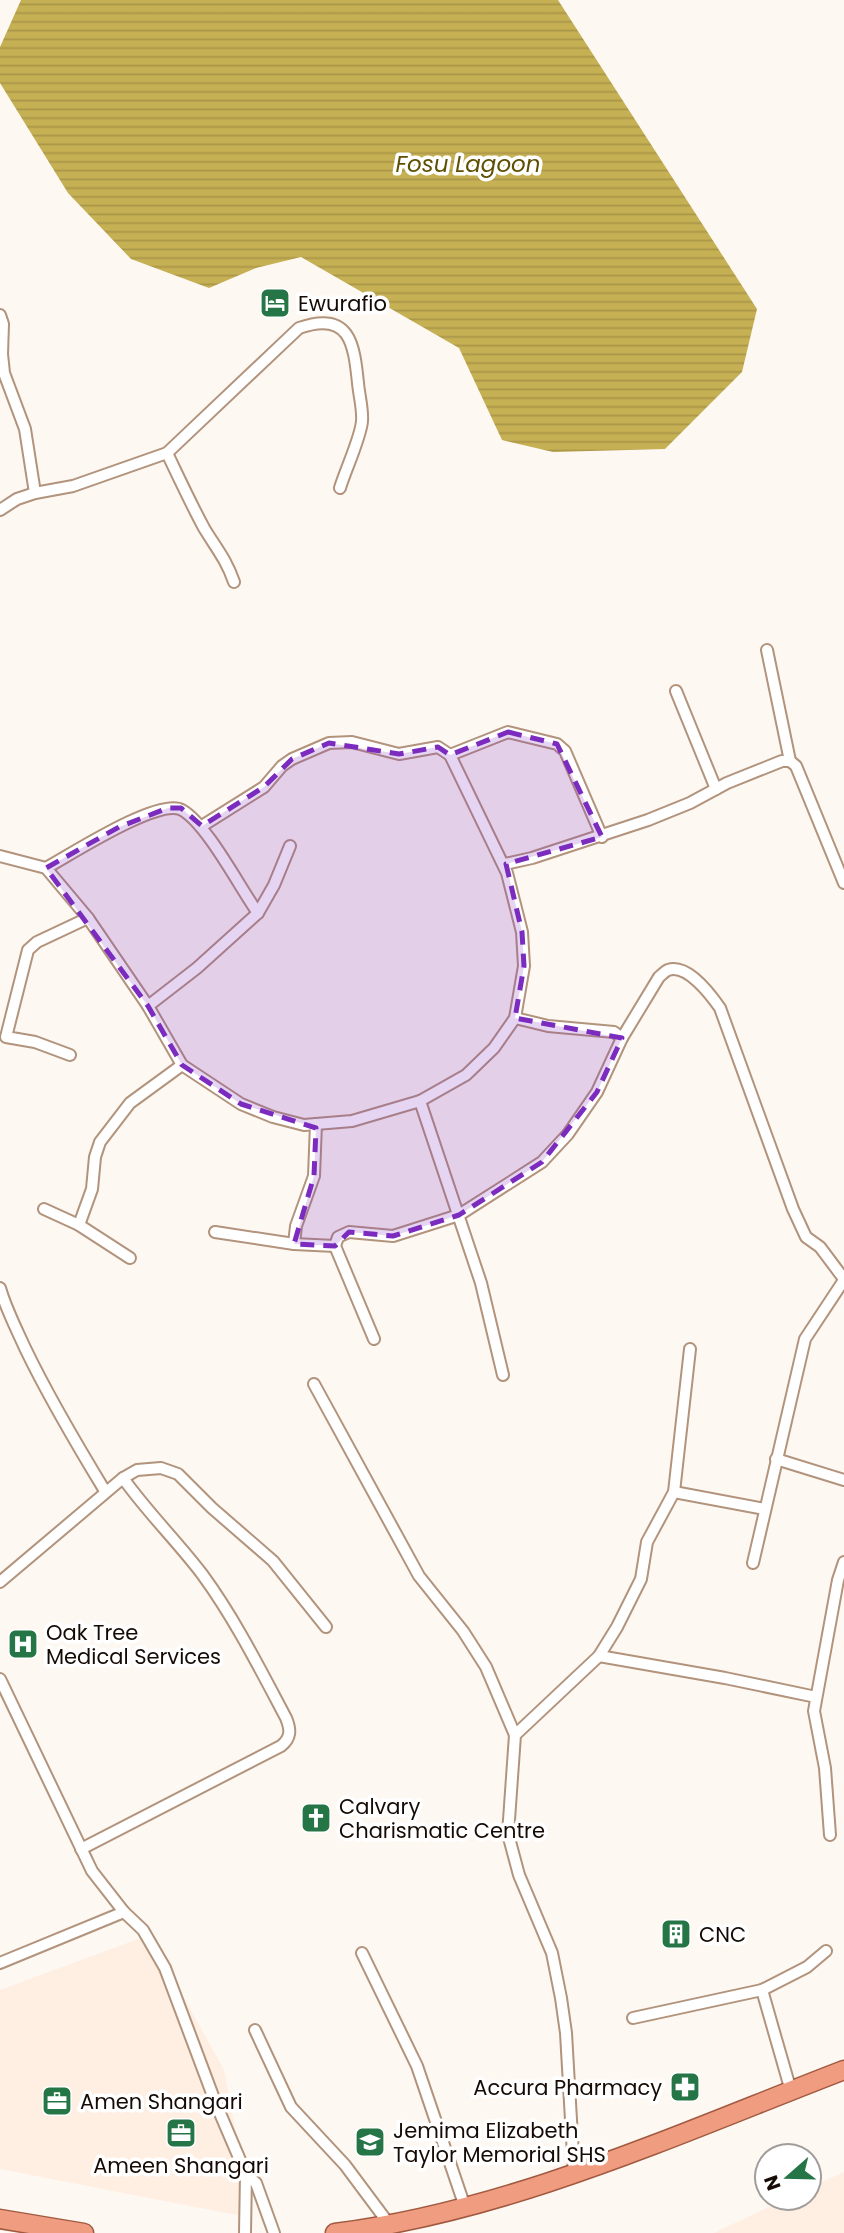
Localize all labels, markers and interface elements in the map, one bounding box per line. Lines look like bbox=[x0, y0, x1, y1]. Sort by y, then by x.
water label: Fosu Lagoon bbox=[395, 148, 541, 180]
hotel icon: Ewurafio bbox=[258, 286, 292, 320]
place label: Ewurafio bbox=[298, 289, 387, 318]
place label: Oak Tree Medical Services bbox=[46, 1618, 221, 1671]
hospital icon: Oak Tree Medical Services bbox=[6, 1627, 40, 1661]
place label: Calvary Charismatic Centre bbox=[339, 1792, 545, 1845]
church icon: Calvary Charismatic Centre bbox=[299, 1801, 333, 1835]
building icon: CNC bbox=[659, 1917, 693, 1951]
place label: CNC bbox=[699, 1920, 746, 1949]
pharmacy icon: Accura Pharmacy bbox=[668, 2070, 702, 2104]
place label: Accura Pharmacy bbox=[473, 2073, 662, 2102]
office icon: Amen Shangari bbox=[40, 2084, 74, 2118]
place label: Amen Shangari bbox=[80, 2087, 243, 2116]
office icon: Ameen Shangari bbox=[164, 2116, 198, 2150]
place label: Jemima Elizabeth Taylor Memorial SHS bbox=[393, 2116, 606, 2169]
school or university icon: Jemima Elizabeth Taylor Memorial SHS bbox=[353, 2125, 387, 2159]
north arrow bbox=[753, 2142, 823, 2212]
place label: Ameen Shangari bbox=[93, 2151, 269, 2180]
text: N bbox=[757, 2171, 788, 2194]

